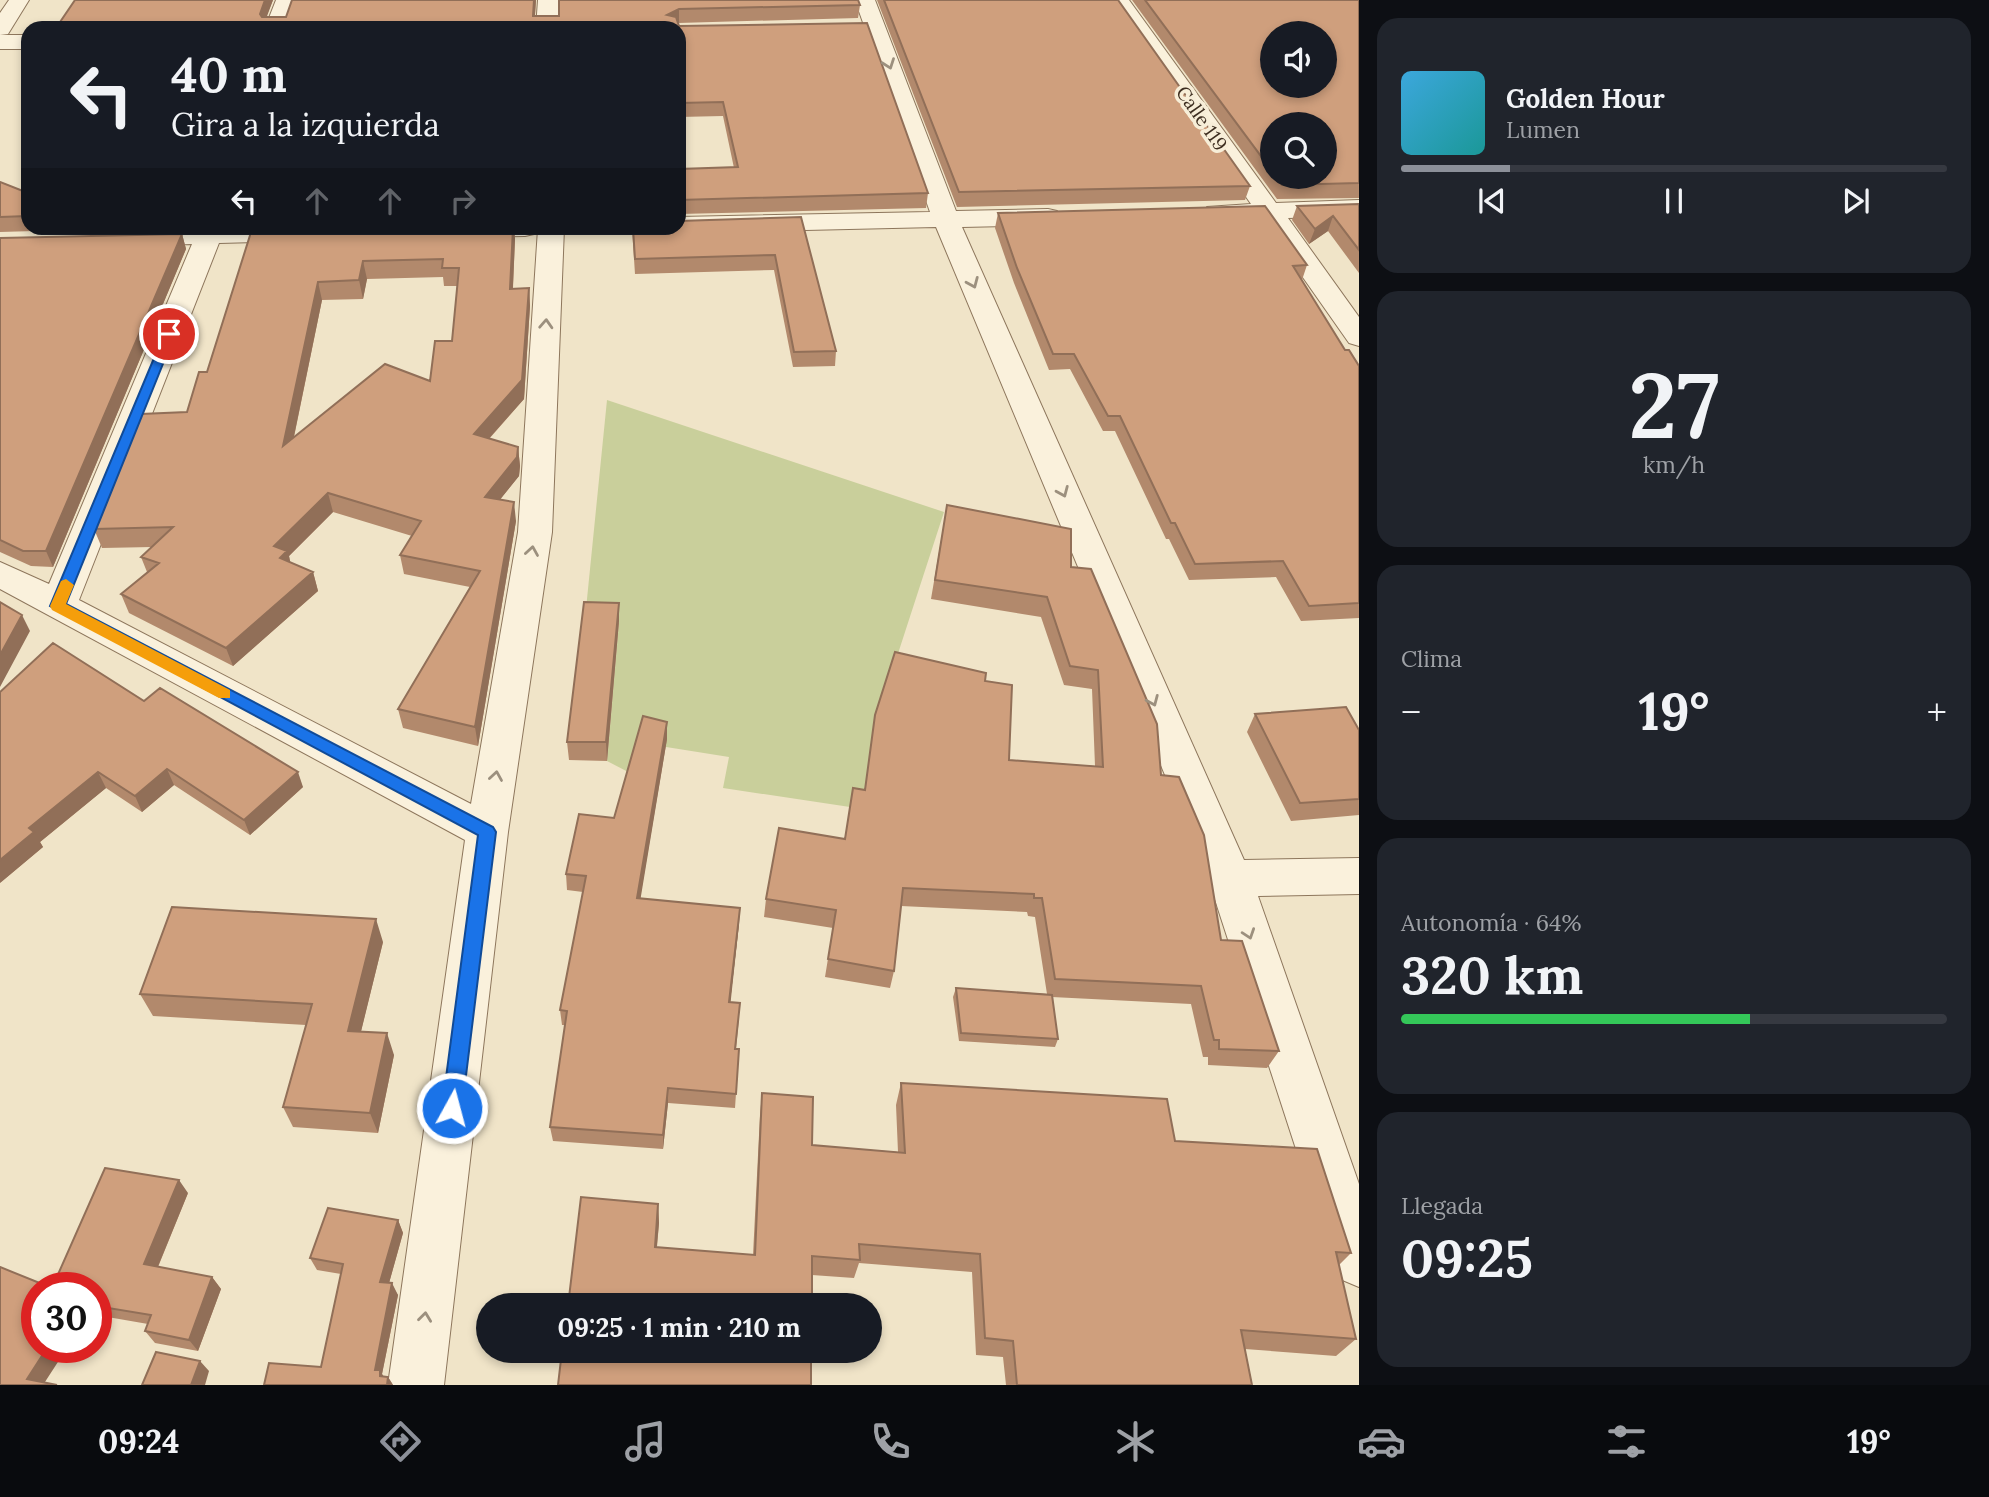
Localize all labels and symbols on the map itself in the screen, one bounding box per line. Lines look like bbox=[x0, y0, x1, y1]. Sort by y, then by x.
one-way arrow bbox=[880, 57, 894, 69]
street label: Calle 119 bbox=[1171, 81, 1233, 155]
one-way arrow bbox=[965, 276, 979, 288]
pin bbox=[139, 304, 199, 364]
one-way arrow bbox=[538, 319, 553, 330]
one-way arrow bbox=[1055, 485, 1069, 497]
one-way arrow bbox=[524, 545, 539, 557]
one-way arrow bbox=[1145, 694, 1159, 706]
one-way arrow bbox=[488, 770, 503, 782]
one-way arrow bbox=[1241, 927, 1255, 939]
position arrow bbox=[415, 1071, 489, 1145]
speed limit sign: 30 bbox=[21, 1272, 112, 1363]
one-way arrow bbox=[417, 1311, 432, 1323]

